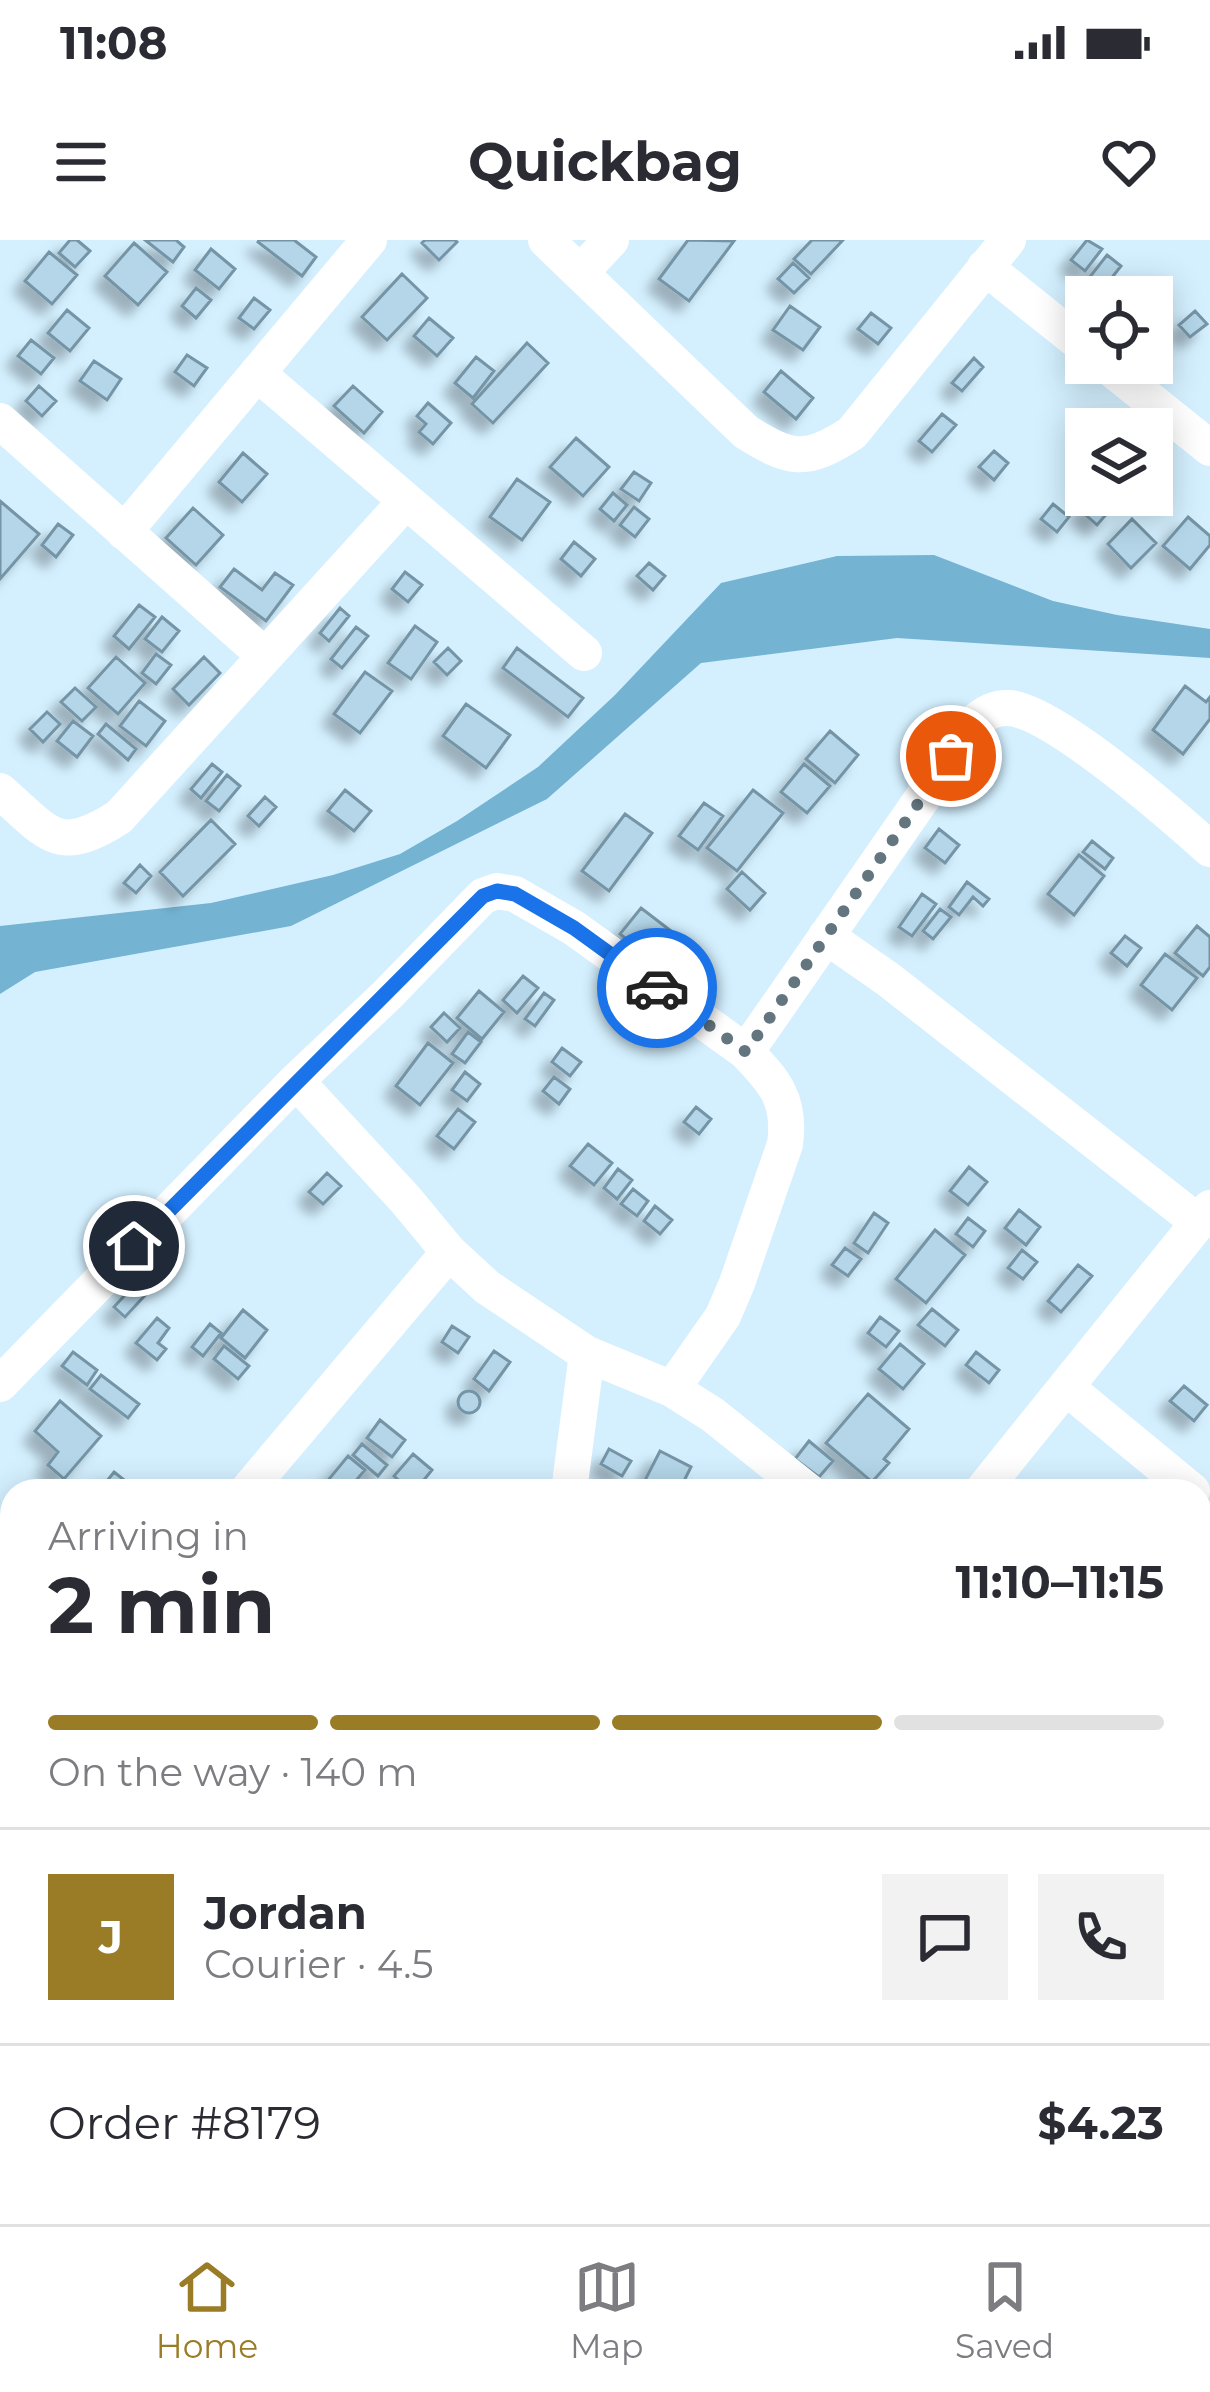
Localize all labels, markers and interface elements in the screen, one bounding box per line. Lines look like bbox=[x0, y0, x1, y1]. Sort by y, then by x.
text: 11:08 bbox=[60, 15, 167, 70]
icon: menu bbox=[48, 129, 114, 195]
text: Quickbag bbox=[468, 129, 742, 195]
icon: heart bbox=[1096, 129, 1162, 195]
map controls bbox=[1065, 276, 1173, 516]
button: locate bbox=[1065, 276, 1173, 384]
button: layers bbox=[1065, 408, 1173, 516]
pin bbox=[900, 705, 1002, 807]
icon: bag bbox=[918, 723, 984, 789]
courier bbox=[597, 928, 717, 1048]
icon: car bbox=[624, 955, 690, 1021]
pin bbox=[83, 1195, 185, 1297]
icon: home bbox=[101, 1213, 167, 1279]
text: Arriving in bbox=[48, 1512, 249, 1560]
text: 11:10–11:15 bbox=[956, 1554, 1164, 1609]
text: 2 min bbox=[48, 1557, 275, 1653]
text: On the way · 140 m bbox=[48, 1748, 418, 1796]
button: chat bbox=[882, 1874, 1008, 2000]
button: phone bbox=[1038, 1874, 1164, 2000]
text: Jordan bbox=[204, 1885, 367, 1940]
text: J bbox=[99, 1909, 123, 1964]
text: Courier · 4.5 bbox=[204, 1940, 434, 1988]
text: Order #8179 bbox=[48, 2095, 321, 2150]
text: $4.23 bbox=[1038, 2095, 1164, 2150]
tab: Home bbox=[156, 2254, 258, 2366]
tab: Map bbox=[570, 2254, 643, 2366]
tab: Saved bbox=[955, 2254, 1054, 2366]

